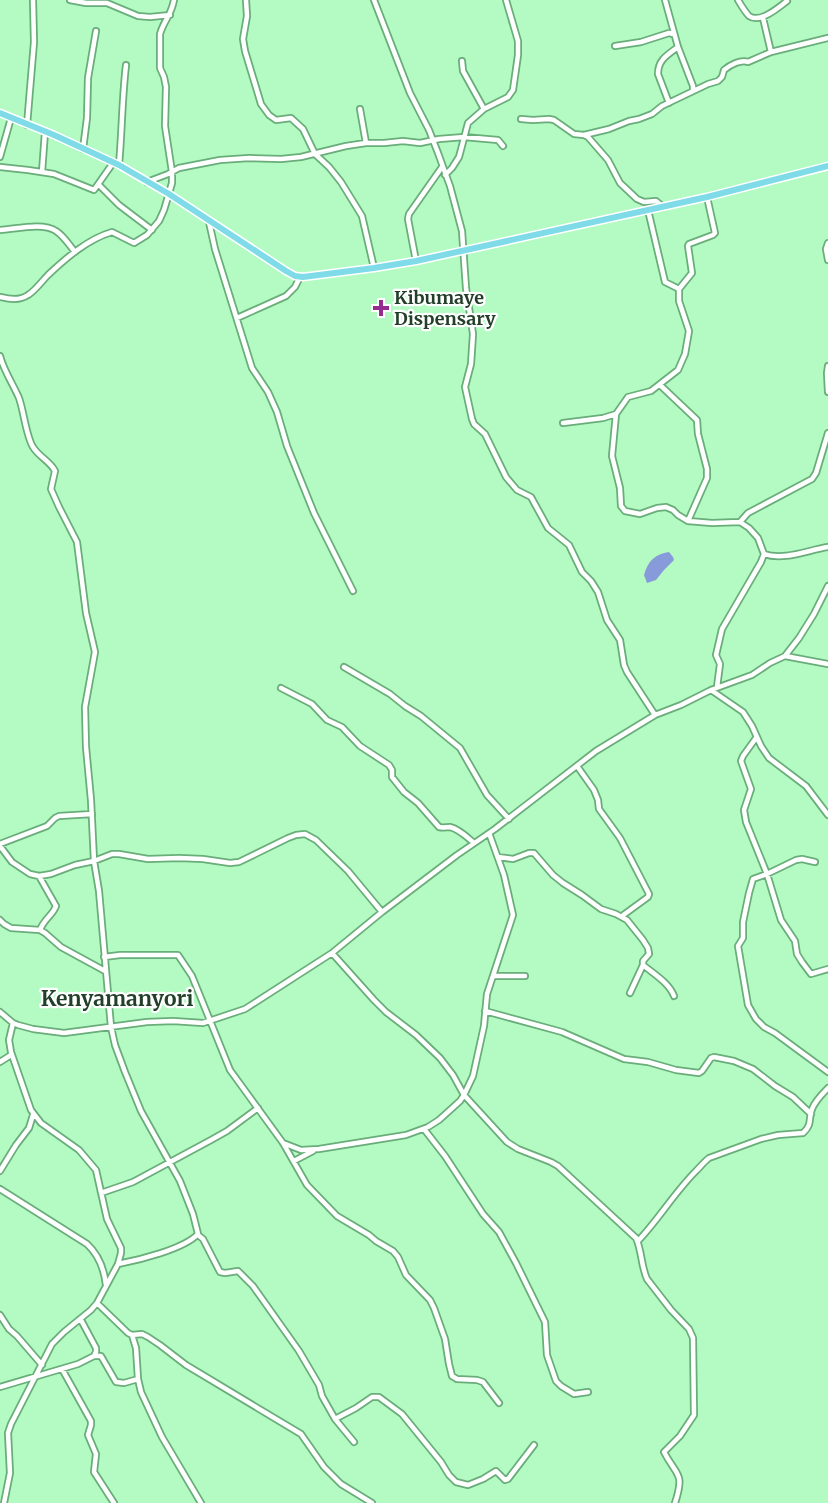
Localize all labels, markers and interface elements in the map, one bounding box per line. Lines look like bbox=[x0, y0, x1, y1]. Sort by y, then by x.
place label: Kibumaye Dispensary bbox=[394, 286, 496, 330]
marker: Kibumaye Dispensary bbox=[372, 299, 390, 317]
district label: Kenyamanyori bbox=[41, 985, 193, 1012]

